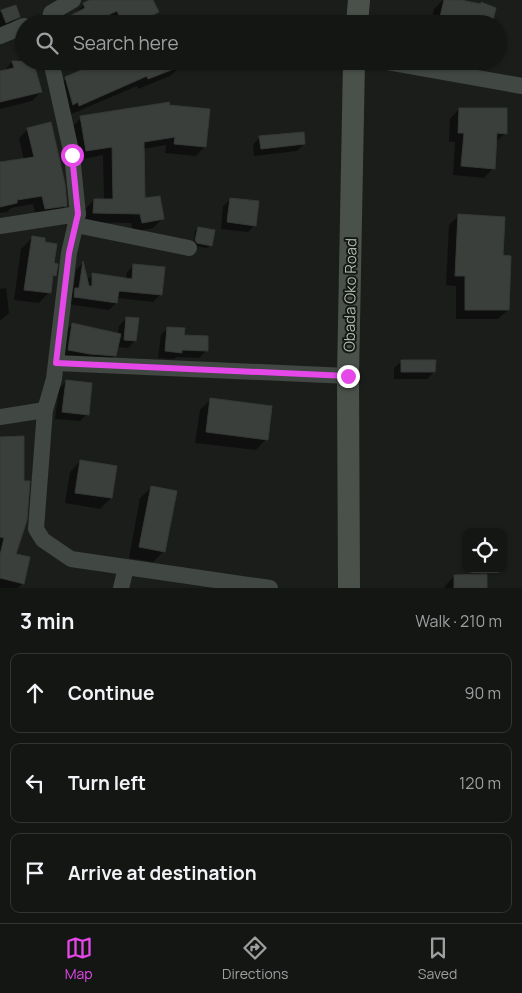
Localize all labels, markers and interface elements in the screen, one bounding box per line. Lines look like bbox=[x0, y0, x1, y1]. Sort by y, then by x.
search box bbox=[15, 15, 507, 70]
icon: search bbox=[33, 29, 61, 57]
text: Search here bbox=[73, 30, 179, 56]
route start bbox=[61, 144, 84, 167]
street label: Obada Oko Road bbox=[339, 238, 361, 352]
route end bbox=[337, 365, 360, 388]
map controls bbox=[462, 528, 507, 573]
button: locate bbox=[462, 528, 507, 573]
text: 3 min bbox=[20, 607, 74, 635]
text: Walk · 210 m bbox=[415, 610, 502, 632]
icon: ahead bbox=[21, 679, 49, 707]
text: Continue bbox=[68, 680, 154, 706]
text: 90 m bbox=[465, 682, 501, 704]
icon: left bbox=[21, 769, 49, 797]
text: Turn left bbox=[68, 770, 146, 796]
text: 120 m bbox=[459, 772, 501, 794]
icon: arrive bbox=[21, 859, 49, 887]
text: Arrive at destination bbox=[68, 860, 257, 886]
tab: Map bbox=[65, 934, 93, 983]
tab: Directions bbox=[222, 934, 288, 983]
tab: Saved bbox=[418, 934, 457, 983]

